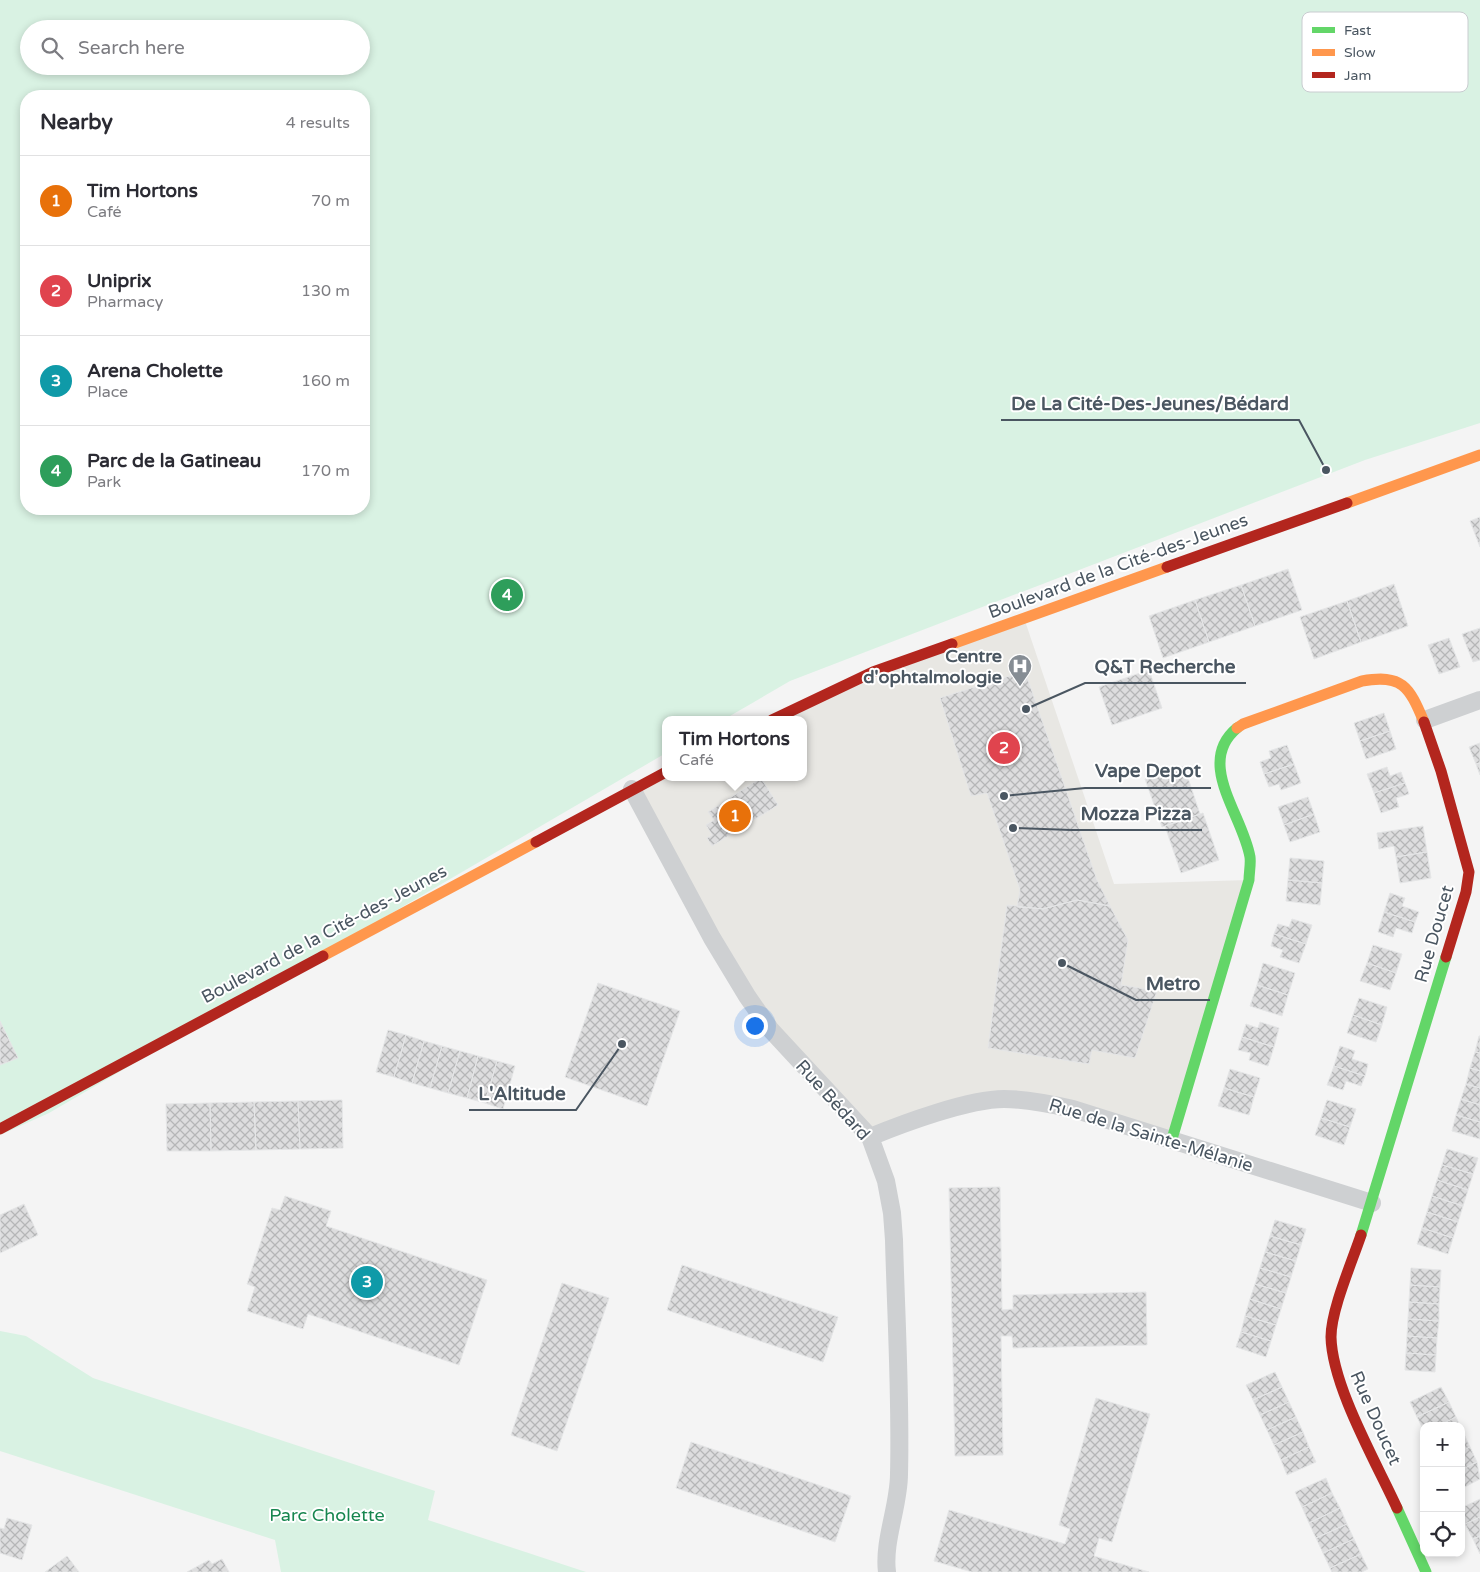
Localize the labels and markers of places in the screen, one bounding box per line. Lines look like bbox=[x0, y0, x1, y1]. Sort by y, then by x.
callout: De La Cité-Des-Jeunes/Bédard bbox=[1001, 386, 1299, 420]
pin: 4 bbox=[491, 576, 523, 614]
place label: Centre d'ophtalmologie bbox=[863, 645, 1002, 688]
callout: Q&T Recherche bbox=[1085, 649, 1246, 683]
hospital icon: Centre d'ophtalmologie bbox=[1007, 653, 1033, 687]
pin: 2 bbox=[988, 729, 1020, 767]
callout: Vape Depot bbox=[1085, 754, 1211, 788]
callout: Mozza Pizza bbox=[1071, 796, 1202, 830]
pin: 1 bbox=[719, 797, 751, 835]
callout: Metro bbox=[1136, 966, 1210, 1000]
callout: L'Altitude bbox=[469, 1076, 576, 1110]
pin: 3 bbox=[351, 1263, 383, 1301]

